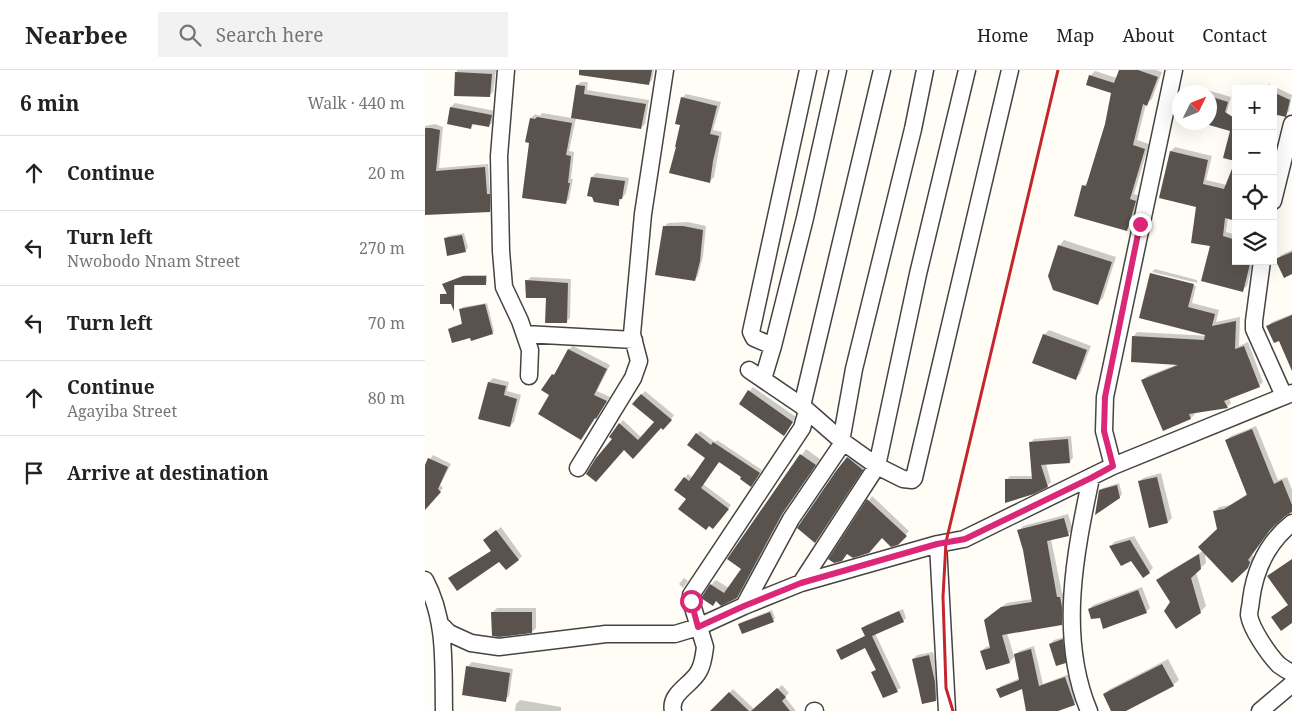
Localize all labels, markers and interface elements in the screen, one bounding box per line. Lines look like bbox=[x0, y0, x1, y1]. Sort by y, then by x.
search box bbox=[158, 12, 508, 57]
text: Nearbee bbox=[25, 18, 128, 51]
icon: search bbox=[176, 21, 204, 49]
text: Search here bbox=[216, 22, 323, 48]
text: Home bbox=[977, 23, 1028, 47]
text: Map bbox=[1056, 23, 1094, 47]
text: About bbox=[1122, 23, 1174, 47]
text: Contact bbox=[1202, 23, 1267, 47]
north arrow bbox=[1172, 85, 1217, 130]
map controls bbox=[1232, 85, 1277, 265]
button: + bbox=[1232, 85, 1277, 130]
text: 6 min bbox=[20, 89, 79, 117]
text: Walk · 440 m bbox=[308, 92, 405, 114]
button: − bbox=[1232, 130, 1277, 175]
icon: ahead bbox=[20, 159, 48, 187]
text: Continue bbox=[67, 160, 155, 186]
text: 20 m bbox=[368, 162, 405, 184]
button: locate bbox=[1232, 175, 1277, 220]
route end bbox=[1129, 213, 1152, 236]
button: layers bbox=[1232, 220, 1277, 265]
text: Turn left bbox=[67, 224, 153, 250]
icon: left bbox=[20, 234, 48, 262]
text: 270 m bbox=[359, 237, 405, 259]
text: Nwobodo Nnam Street bbox=[67, 250, 240, 272]
icon: left bbox=[20, 309, 48, 337]
text: Turn left bbox=[67, 310, 153, 336]
text: 70 m bbox=[368, 312, 405, 334]
text: Continue bbox=[67, 374, 155, 400]
icon: ahead bbox=[20, 384, 48, 412]
text: 80 m bbox=[368, 387, 405, 409]
text: Agayiba Street bbox=[67, 400, 177, 422]
icon: arrive bbox=[20, 459, 48, 487]
text: Arrive at destination bbox=[67, 460, 269, 486]
route start bbox=[680, 590, 703, 613]

